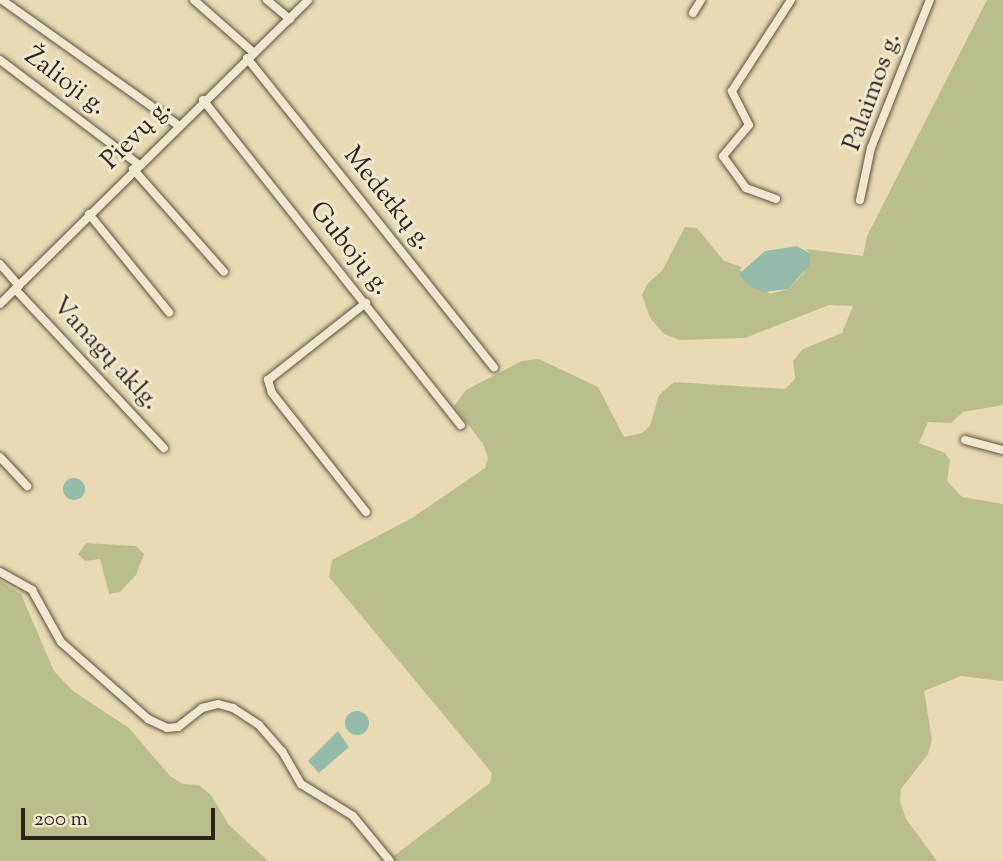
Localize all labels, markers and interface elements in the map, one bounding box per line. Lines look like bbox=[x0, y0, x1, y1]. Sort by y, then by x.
street label: Palaimos g. bbox=[837, 29, 909, 155]
street label: Žalioji g. bbox=[18, 41, 112, 123]
street label: Pievų g. bbox=[95, 93, 179, 177]
street label: Medetkų g. bbox=[336, 141, 438, 257]
street label: Gubojų g. bbox=[302, 196, 396, 302]
street label: Vanagų aklg. bbox=[44, 291, 166, 417]
scale bar bbox=[24, 794, 219, 838]
text: 200 m bbox=[34, 805, 88, 835]

